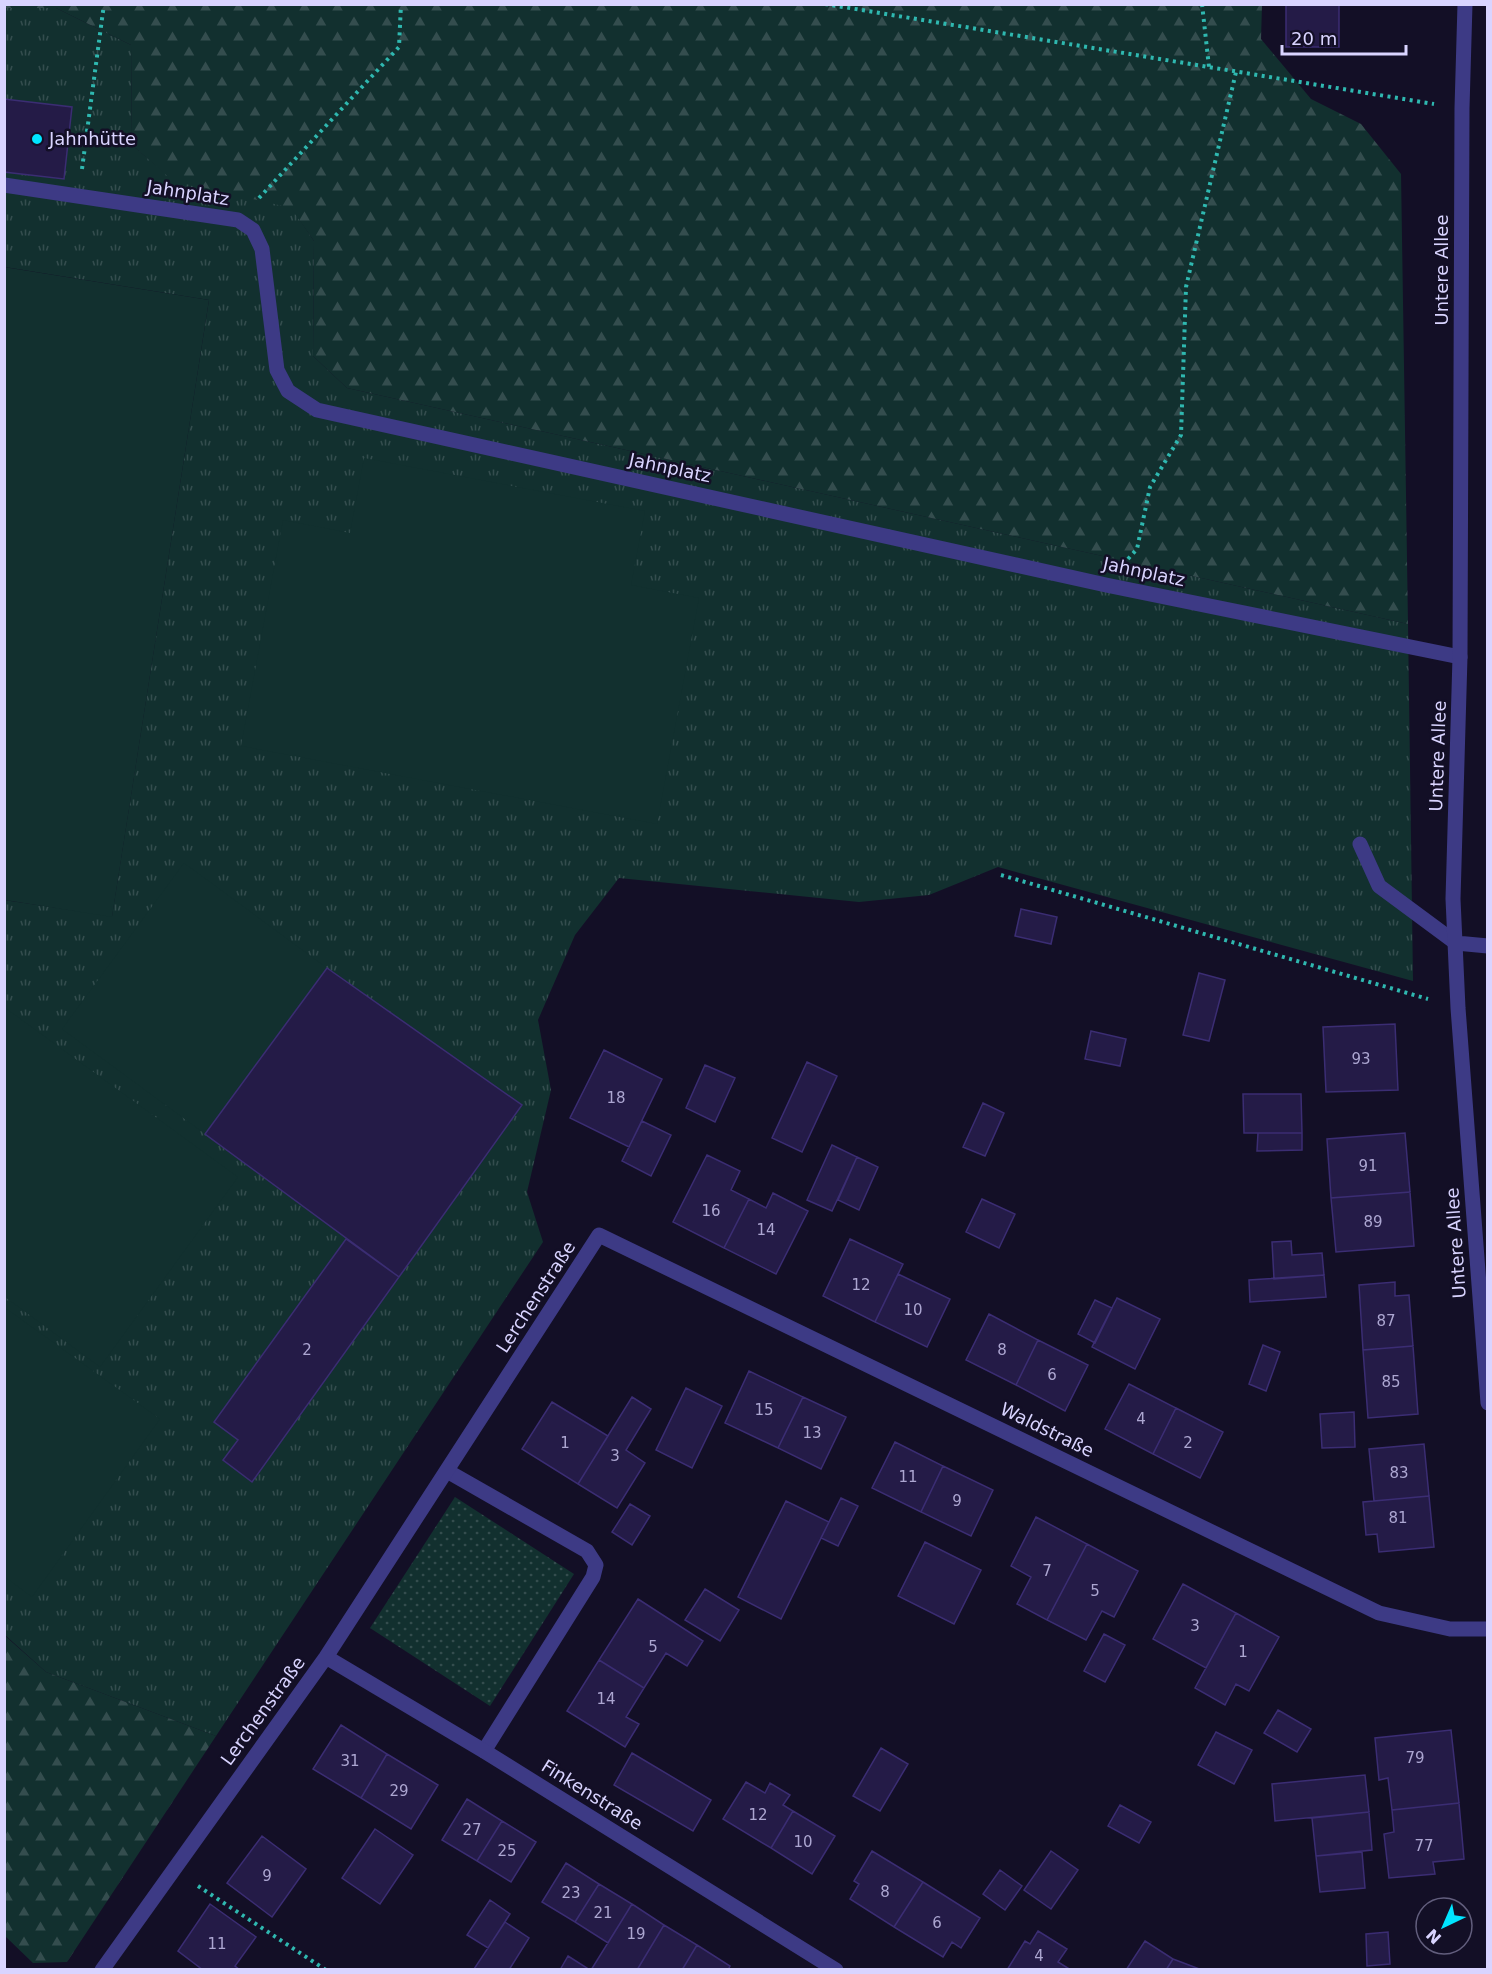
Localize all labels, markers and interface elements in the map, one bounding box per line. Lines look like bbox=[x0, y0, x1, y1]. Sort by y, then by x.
scale bar bbox=[1282, 18, 1406, 56]
text: 20 m bbox=[1291, 28, 1337, 49]
place label: Jahnhütte bbox=[48, 128, 136, 149]
marker: Jahnhütte bbox=[30, 132, 44, 146]
street label: Jahnplatz bbox=[144, 175, 231, 209]
street label: Untere Allee bbox=[1431, 215, 1452, 325]
street label: Jahnplatz bbox=[626, 448, 713, 486]
street label: Jahnplatz bbox=[1100, 552, 1187, 590]
street label: Untere Allee bbox=[1425, 700, 1450, 812]
house number: 93 bbox=[1351, 1050, 1371, 1068]
house number: 18 bbox=[606, 1089, 626, 1107]
house number: 91 bbox=[1358, 1157, 1378, 1175]
street label: Untere Allee bbox=[1441, 1187, 1470, 1299]
house number: 16 bbox=[701, 1202, 721, 1220]
house number: 89 bbox=[1363, 1213, 1383, 1231]
house number: 14 bbox=[756, 1221, 776, 1239]
street label: Lerchenstraße bbox=[492, 1237, 579, 1356]
house number: 12 bbox=[851, 1276, 871, 1294]
house number: 10 bbox=[903, 1301, 923, 1319]
house number: 87 bbox=[1376, 1312, 1396, 1330]
house number: 2 bbox=[302, 1341, 312, 1359]
house number: 8 bbox=[997, 1341, 1007, 1359]
house number: 6 bbox=[1047, 1366, 1057, 1384]
house number: 85 bbox=[1381, 1373, 1401, 1391]
street label: Waldstraße bbox=[997, 1398, 1097, 1461]
house number: 15 bbox=[754, 1401, 774, 1419]
house number: 4 bbox=[1136, 1410, 1146, 1428]
house number: 13 bbox=[802, 1424, 822, 1442]
house number: 1 bbox=[560, 1434, 570, 1452]
house number: 2 bbox=[1183, 1434, 1193, 1452]
house number: 3 bbox=[610, 1447, 620, 1465]
house number: 83 bbox=[1389, 1464, 1409, 1482]
house number: 11 bbox=[898, 1468, 918, 1486]
house number: 9 bbox=[952, 1492, 962, 1510]
house number: 81 bbox=[1388, 1509, 1408, 1527]
house number: 7 bbox=[1042, 1562, 1052, 1580]
house number: 5 bbox=[1090, 1582, 1100, 1600]
house number: 3 bbox=[1190, 1617, 1200, 1635]
house number: 5 bbox=[648, 1638, 658, 1656]
house number: 1 bbox=[1238, 1643, 1248, 1661]
street label: Lerchenstraße bbox=[216, 1652, 309, 1769]
house number: 14 bbox=[596, 1690, 616, 1708]
house number: 79 bbox=[1405, 1749, 1425, 1767]
house number: 31 bbox=[340, 1752, 360, 1770]
street label: Finkenstraße bbox=[538, 1755, 647, 1834]
house number: 29 bbox=[389, 1782, 409, 1800]
house number: 12 bbox=[748, 1806, 768, 1824]
house number: 27 bbox=[462, 1821, 482, 1839]
house number: 10 bbox=[793, 1833, 813, 1851]
house number: 77 bbox=[1414, 1837, 1434, 1855]
house number: 25 bbox=[497, 1842, 517, 1860]
house number: 9 bbox=[262, 1867, 272, 1885]
house number: 8 bbox=[880, 1883, 890, 1901]
house number: 23 bbox=[561, 1884, 581, 1902]
north arrow bbox=[1414, 1896, 1474, 1956]
house number: 21 bbox=[593, 1904, 613, 1922]
house number: 6 bbox=[932, 1914, 942, 1932]
house number: 19 bbox=[626, 1925, 646, 1943]
text: N bbox=[1423, 1925, 1445, 1948]
house number: 11 bbox=[207, 1935, 227, 1953]
house number: 4 bbox=[1034, 1947, 1044, 1965]

